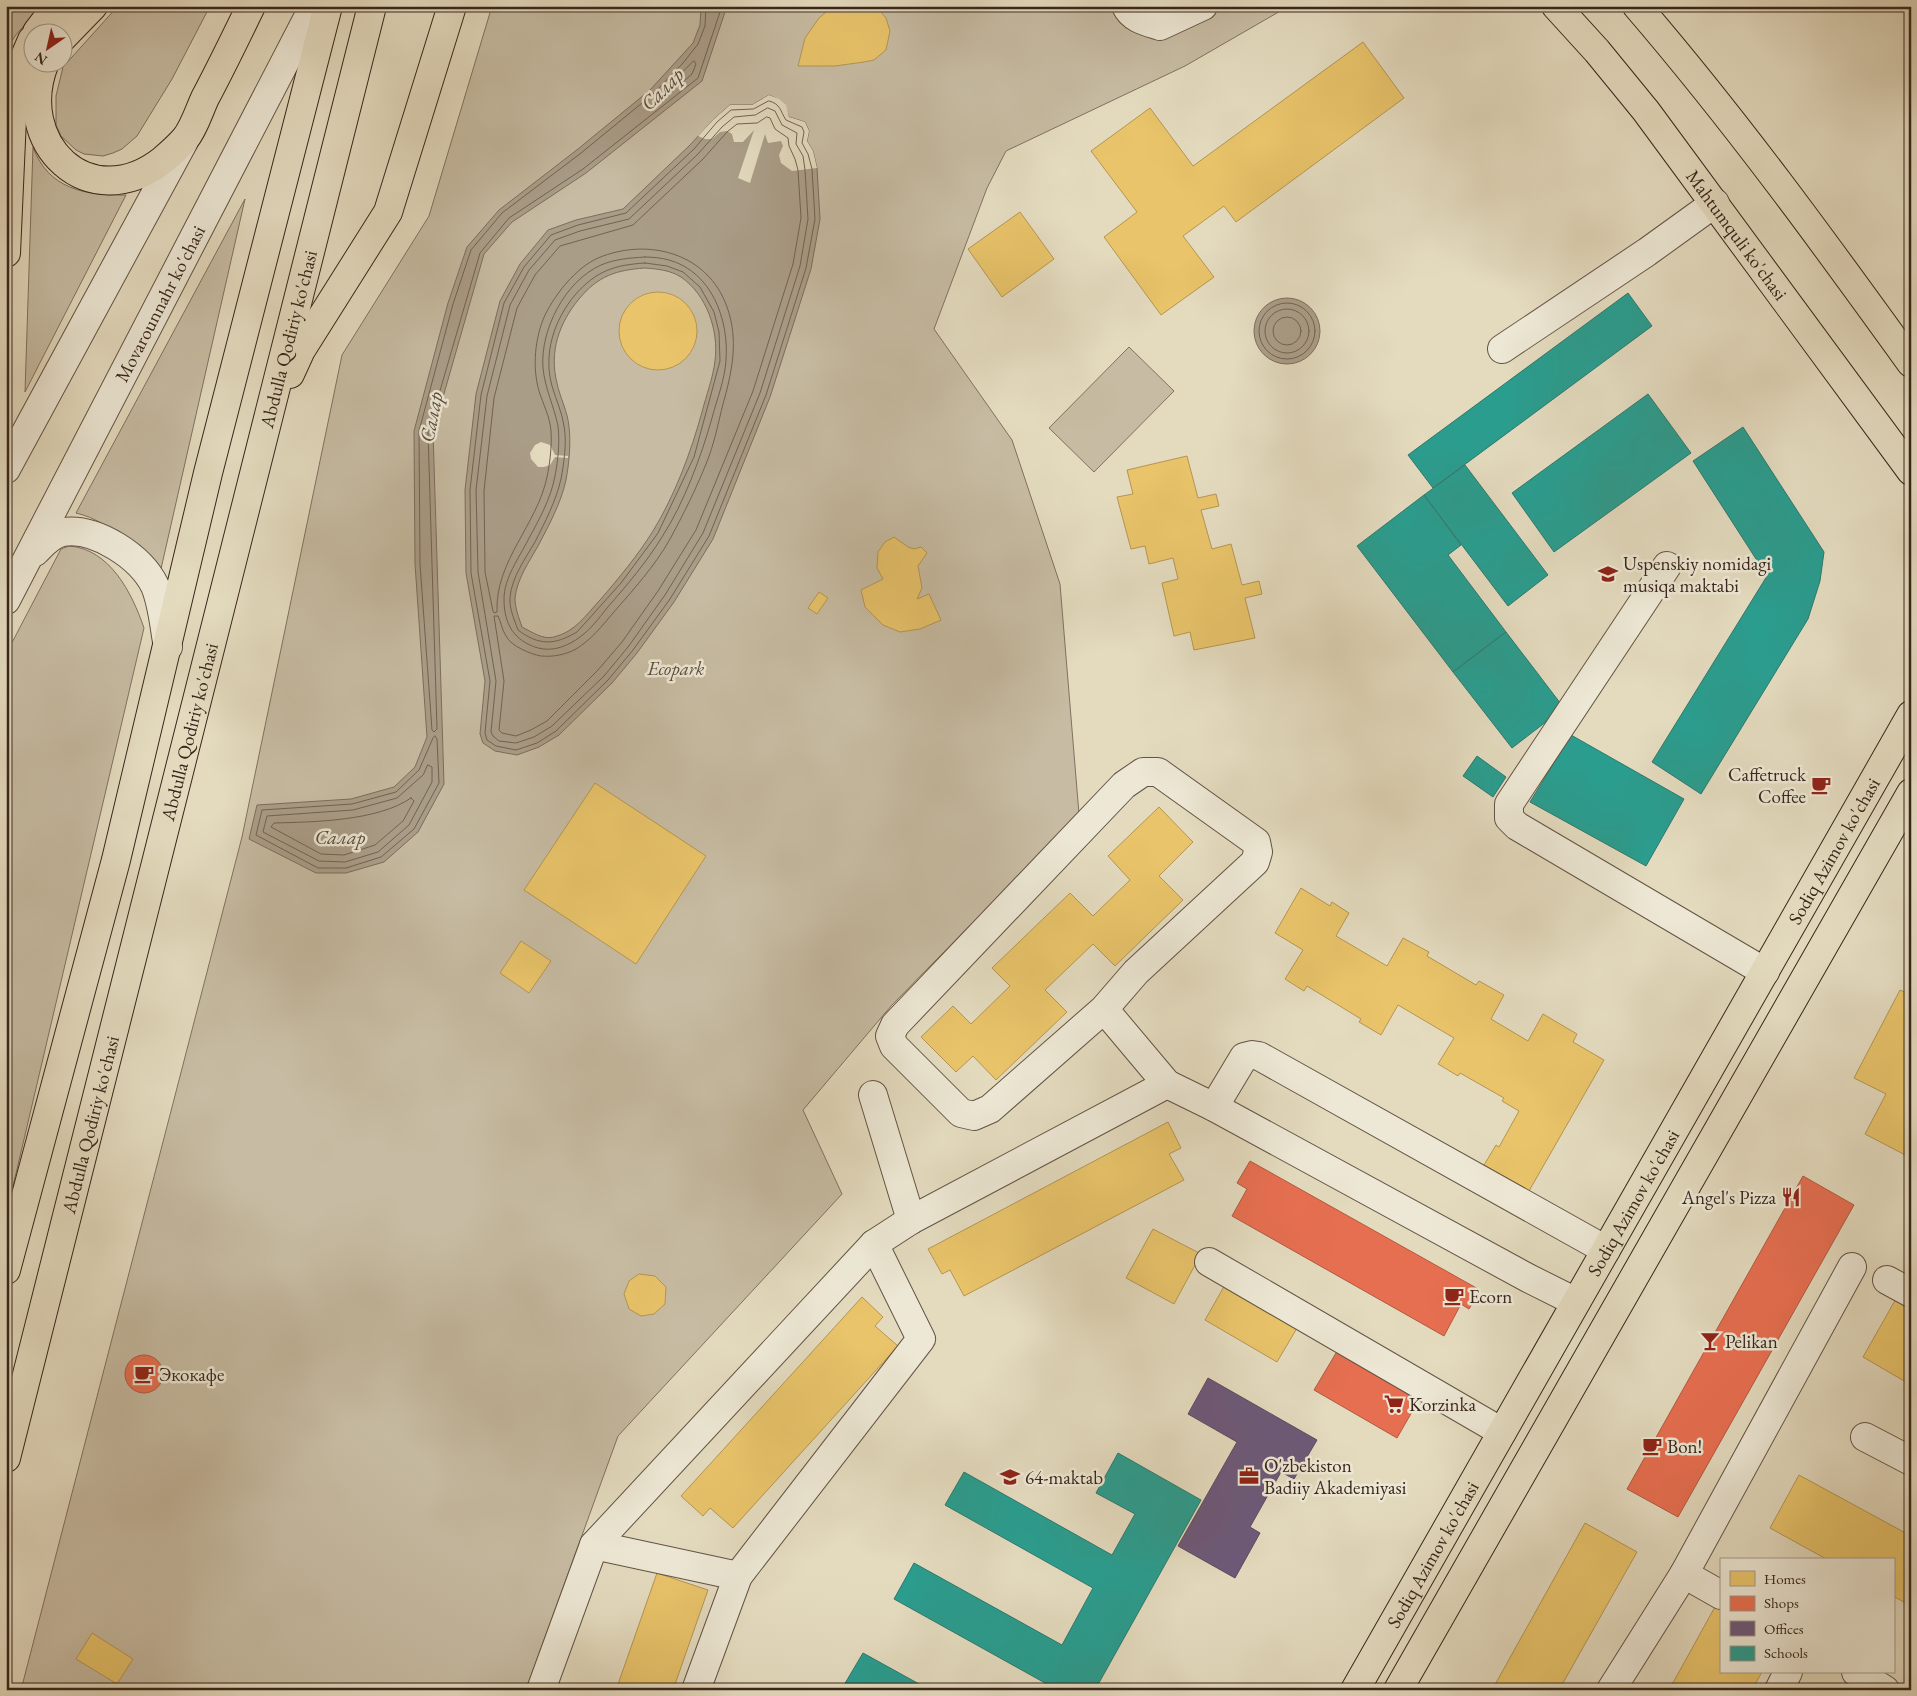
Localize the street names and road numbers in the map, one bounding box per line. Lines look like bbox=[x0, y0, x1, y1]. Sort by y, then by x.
street label: Mahtumquli ko'chasi bbox=[1680, 165, 1793, 306]
street label: Movarounnahr ko'chasi bbox=[109, 221, 211, 386]
street label: Abdulla Qodiriy ko'chasi bbox=[254, 247, 323, 432]
street label: Abdulla Qodiriy ko'chasi bbox=[155, 640, 224, 824]
street label: Sodiq Azimov ko'chasi bbox=[1782, 773, 1886, 929]
street label: Abdulla Qodiriy ko'chasi bbox=[56, 1033, 125, 1217]
street label: Sodiq Azimov ko'chasi bbox=[1582, 1125, 1685, 1281]
street label: Sodiq Azimov ko'chasi bbox=[1381, 1477, 1485, 1633]

